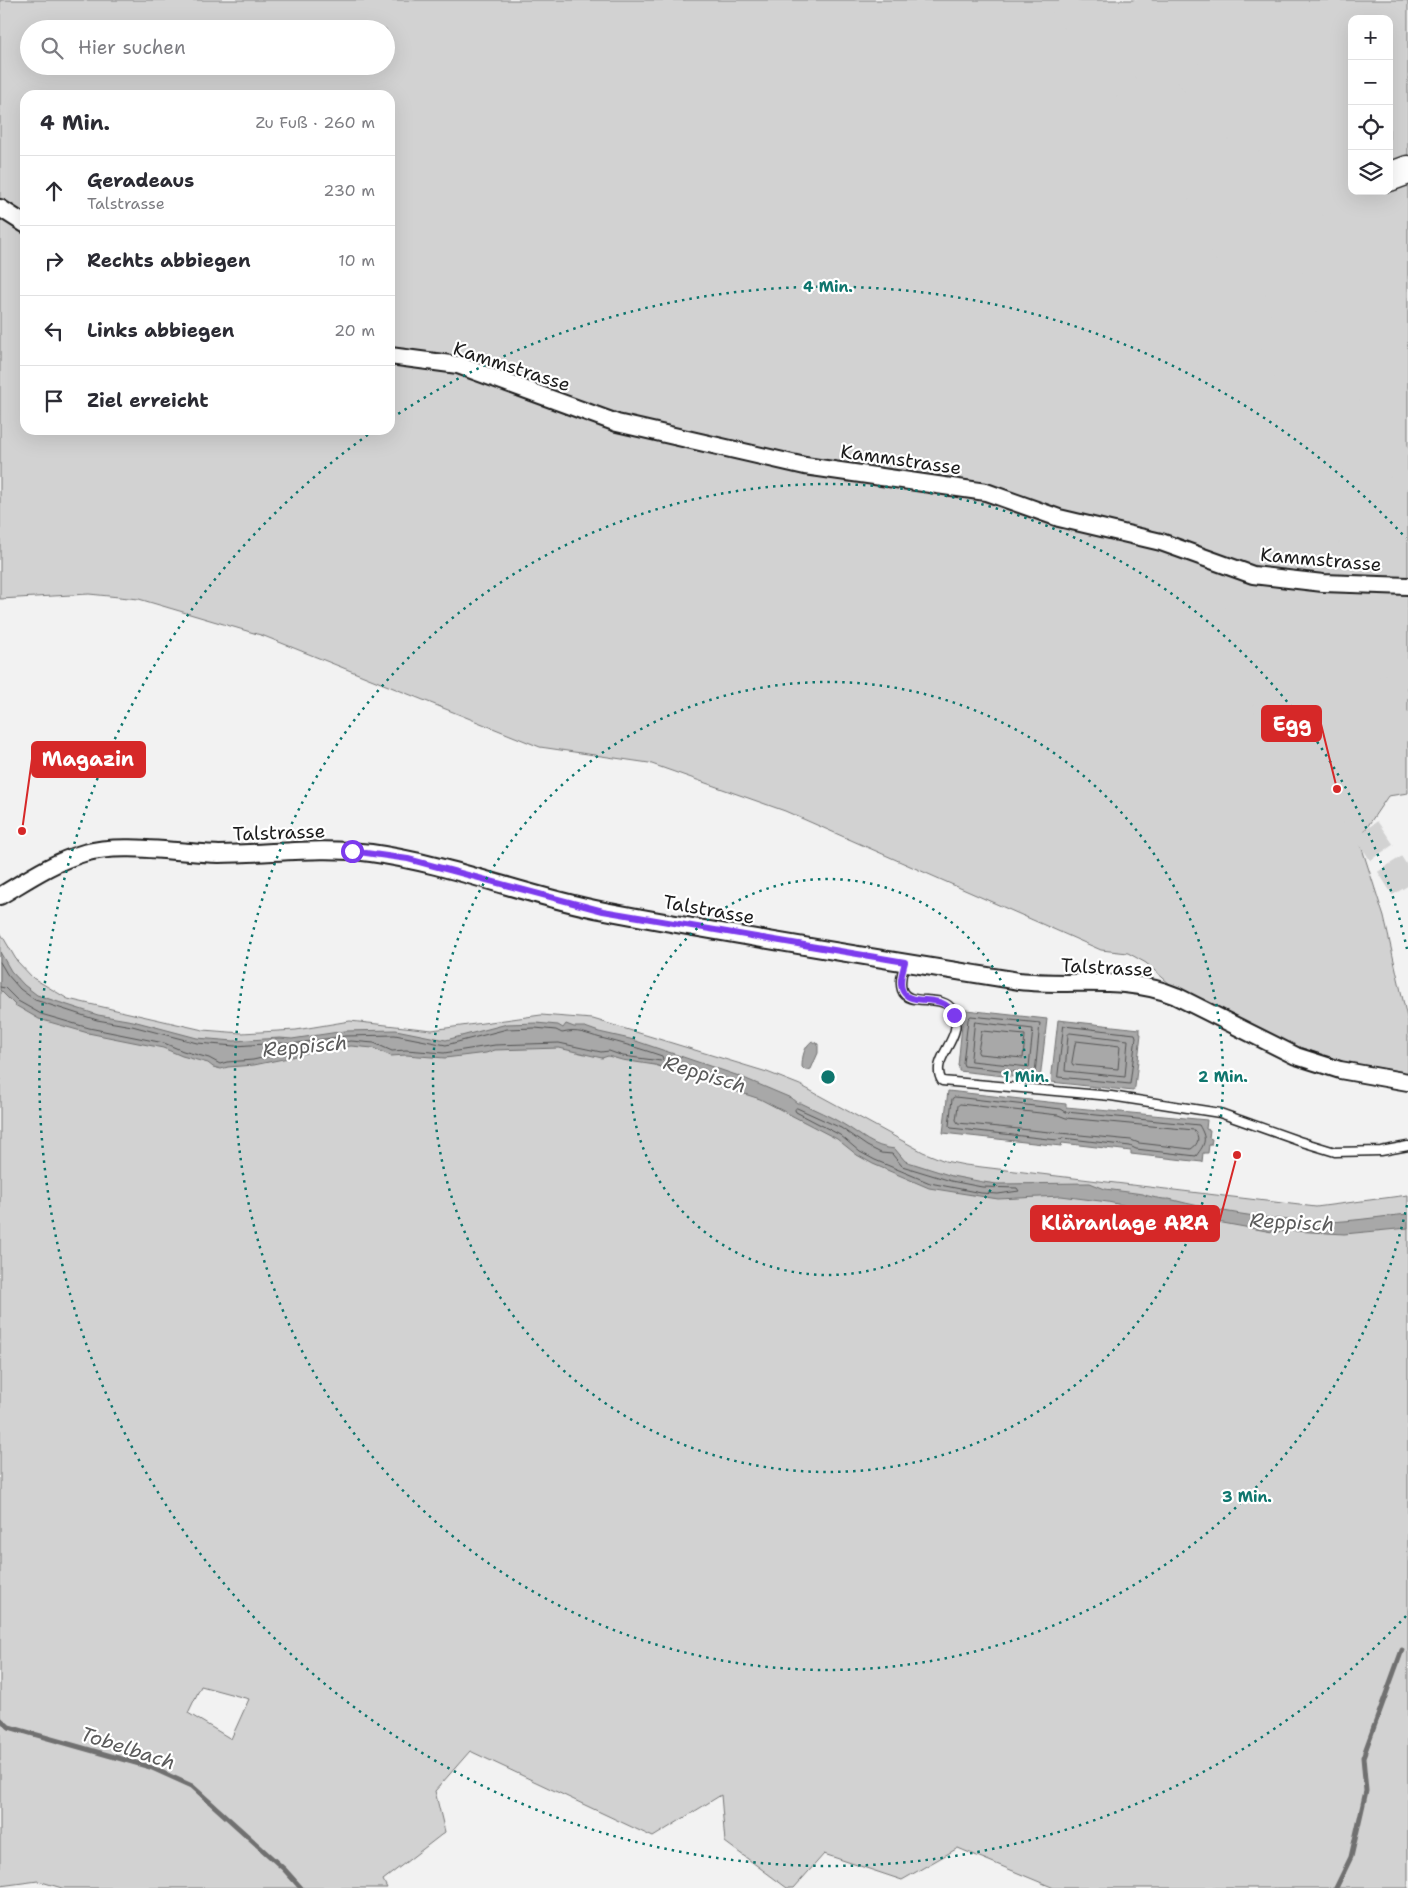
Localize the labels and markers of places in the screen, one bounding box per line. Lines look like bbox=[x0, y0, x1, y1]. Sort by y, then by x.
callout: Egg bbox=[1262, 706, 1321, 741]
callout: Magazin bbox=[32, 742, 145, 777]
centre of rings bbox=[819, 1068, 837, 1086]
callout: Kläranlage ARA bbox=[1031, 1206, 1219, 1241]

